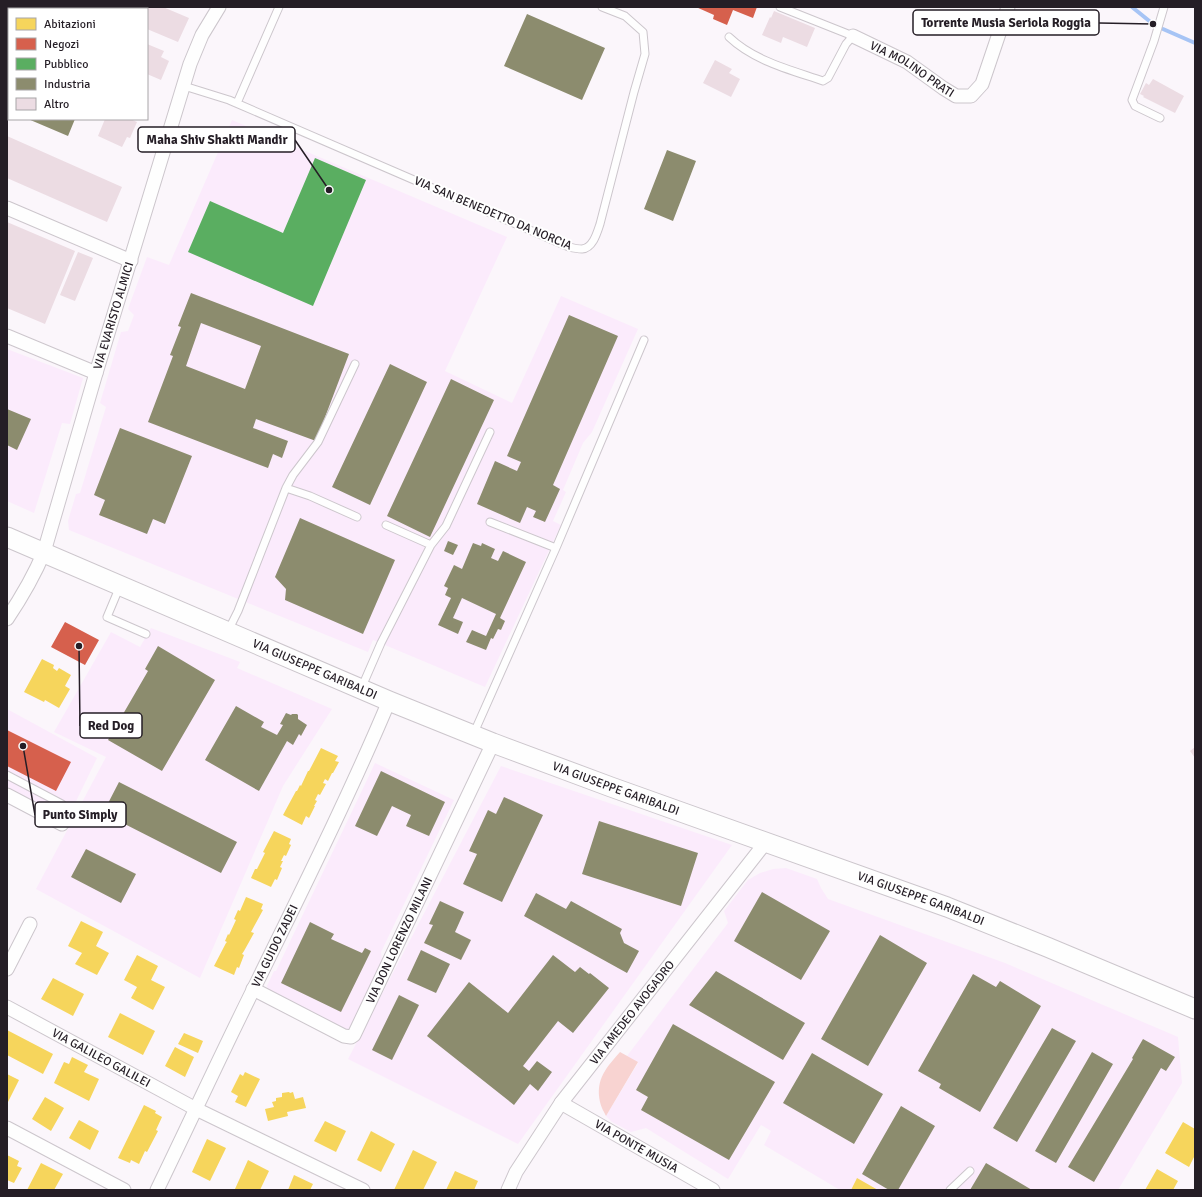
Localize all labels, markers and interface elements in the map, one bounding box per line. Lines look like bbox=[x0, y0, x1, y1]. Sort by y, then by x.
legend bbox=[8, 8, 148, 120]
callout: Torrente Musia Seriola Roggia bbox=[913, 10, 1099, 35]
text: Torrente Musia Seriola Roggia bbox=[921, 15, 1091, 31]
text: Abitazioni bbox=[44, 17, 96, 32]
text: Negozi bbox=[44, 37, 79, 52]
street label: VIA MOLINO PRATI bbox=[867, 38, 957, 101]
text: Pubblico bbox=[44, 57, 88, 72]
text: Industria bbox=[44, 77, 90, 92]
text: Altro bbox=[44, 97, 69, 112]
callout: Maha Shiv Shakti Mandir bbox=[138, 127, 295, 152]
text: Maha Shiv Shakti Mandir bbox=[146, 132, 288, 148]
street label: VIA SAN BENEDETTO DA NORCIA bbox=[412, 173, 575, 254]
street label: VIA EVARISTO ALMICI bbox=[91, 260, 137, 371]
street label: VIA GIUSEPPE GARIBALDI bbox=[250, 636, 379, 703]
callout: Red Dog bbox=[80, 713, 142, 738]
text: Red Dog bbox=[88, 718, 134, 734]
street label: VIA GIUSEPPE GARIBALDI bbox=[550, 759, 681, 819]
callout: Punto Simply bbox=[35, 802, 126, 827]
text: Punto Simply bbox=[42, 807, 118, 823]
street label: VIA GIUSEPPE GARIBALDI bbox=[855, 869, 986, 929]
street label: VIA DON LORENZO MILANI bbox=[363, 875, 436, 1006]
street label: VIA GUIDO ZADEI bbox=[249, 902, 302, 990]
street label: VIA AMEDEO AVOGADRO bbox=[587, 958, 678, 1068]
street label: VIA GALILEO GALILEI bbox=[49, 1026, 153, 1091]
street label: VIA PONTE MUSIA bbox=[592, 1117, 681, 1177]

